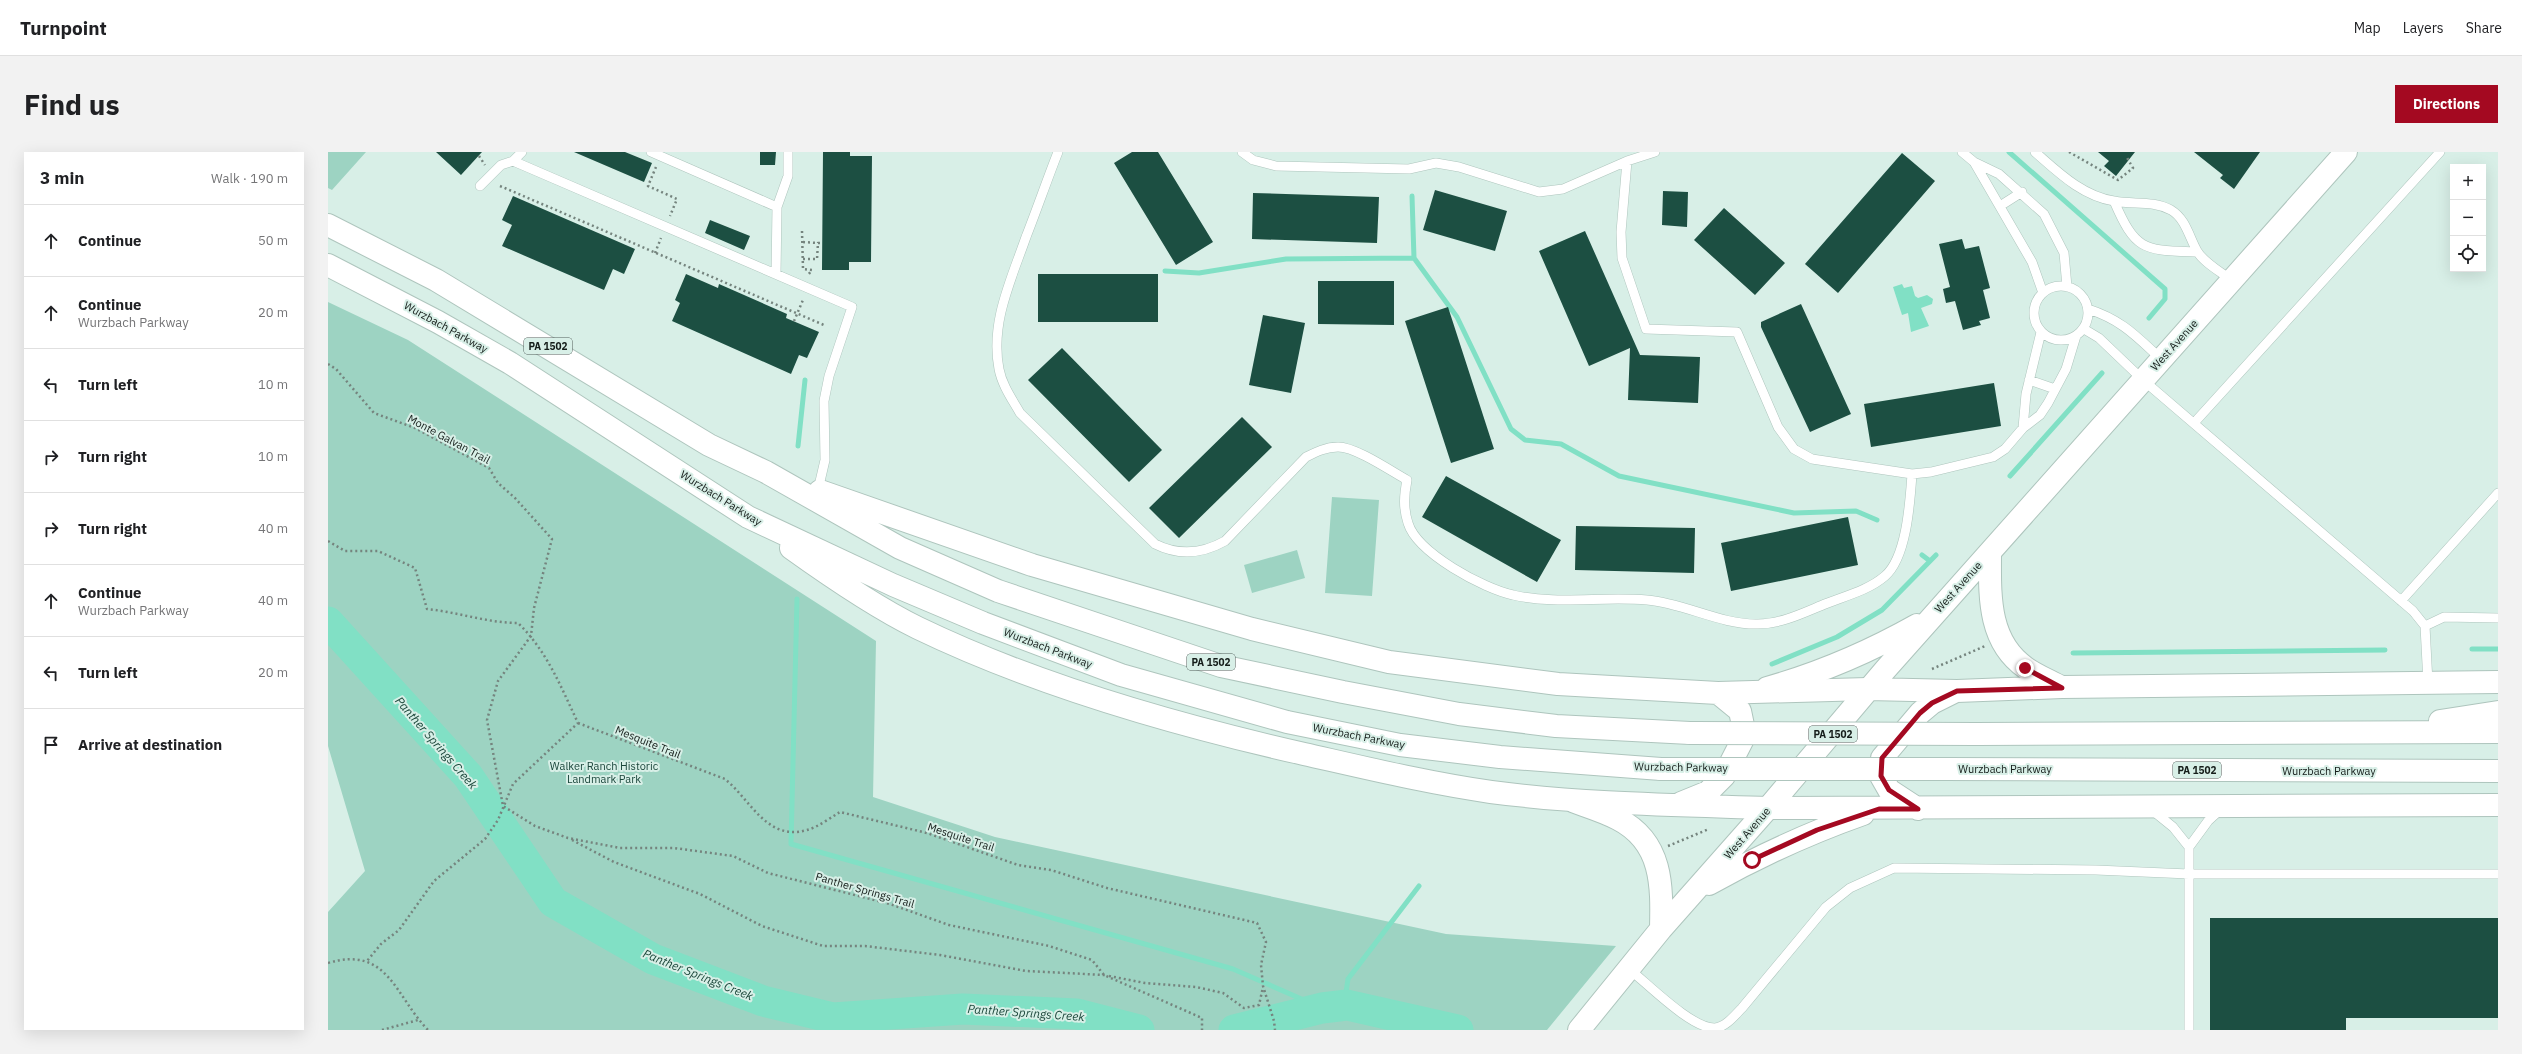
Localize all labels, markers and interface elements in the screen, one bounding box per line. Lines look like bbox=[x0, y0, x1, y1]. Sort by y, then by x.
text: Turnpoint bbox=[20, 16, 107, 40]
text: Map bbox=[2354, 19, 2381, 37]
text: Layers bbox=[2403, 19, 2444, 37]
text: Share bbox=[2466, 19, 2502, 37]
button: Directions bbox=[2395, 85, 2498, 123]
text: Find us bbox=[24, 86, 120, 123]
map controls bbox=[2450, 164, 2486, 272]
button: + bbox=[2450, 164, 2486, 200]
text: 3 min bbox=[40, 167, 84, 189]
text: Walk · 190 m bbox=[211, 170, 288, 187]
button: − bbox=[2450, 200, 2486, 236]
icon: ahead bbox=[40, 230, 62, 252]
text: Continue bbox=[78, 231, 142, 250]
text: 50 m bbox=[258, 232, 288, 249]
button: locate bbox=[2450, 236, 2486, 272]
text: Continue bbox=[78, 295, 142, 314]
street label: Wurzbach Parkway bbox=[402, 298, 491, 356]
icon: ahead bbox=[40, 302, 62, 324]
text: 20 m bbox=[258, 304, 288, 321]
text: Wurzbach Parkway bbox=[78, 314, 189, 331]
street label: West Avenue bbox=[2147, 316, 2201, 374]
road number: PA 1502 bbox=[524, 338, 572, 354]
icon: left bbox=[40, 374, 62, 396]
text: Turn left bbox=[78, 375, 138, 394]
text: 10 m bbox=[258, 376, 288, 393]
street label: Monte Galvan Trail bbox=[405, 411, 493, 467]
icon: right bbox=[40, 446, 62, 468]
text: Turn right bbox=[78, 447, 147, 466]
text: 10 m bbox=[258, 448, 288, 465]
street label: Wurzbach Parkway bbox=[678, 467, 765, 529]
icon: right bbox=[40, 518, 62, 540]
text: Turn right bbox=[78, 519, 147, 538]
text: 40 m bbox=[258, 520, 288, 537]
street label: West Avenue bbox=[1931, 558, 1985, 616]
text: Continue bbox=[78, 583, 142, 602]
icon: ahead bbox=[40, 590, 62, 612]
text: 40 m bbox=[258, 592, 288, 609]
text: Wurzbach Parkway bbox=[78, 602, 189, 619]
street label: Wurzbach Parkway bbox=[1002, 625, 1095, 672]
road number: PA 1502 bbox=[1187, 654, 1235, 670]
route end bbox=[2016, 659, 2034, 677]
icon: left bbox=[40, 662, 62, 684]
text: Turn left bbox=[78, 663, 138, 682]
text: 20 m bbox=[258, 664, 288, 681]
water label: Panther Springs Creek bbox=[392, 693, 481, 792]
street label: Wurzbach Parkway bbox=[1312, 720, 1407, 752]
street label: Mesquite Trail bbox=[613, 722, 683, 762]
road number: PA 1502 bbox=[1809, 726, 1857, 742]
icon: arrive bbox=[40, 734, 62, 756]
text: Arrive at destination bbox=[78, 735, 222, 754]
park label: Walker Ranch Historic Landmark Park bbox=[550, 759, 659, 786]
street label: Wurzbach Parkway bbox=[1634, 759, 1728, 775]
street label: Wurzbach Parkway bbox=[1958, 762, 2052, 776]
road number: PA 1502 bbox=[2173, 762, 2221, 778]
street label: Wurzbach Parkway bbox=[2282, 764, 2376, 778]
street label: West Avenue bbox=[1721, 804, 1773, 862]
street label: Mesquite Trail bbox=[926, 820, 996, 854]
route start bbox=[1743, 851, 1761, 869]
street label: Panther Springs Trail bbox=[814, 869, 916, 911]
water label: Panther Springs Creek bbox=[641, 946, 756, 1004]
water label: Panther Springs Creek bbox=[967, 1001, 1086, 1024]

